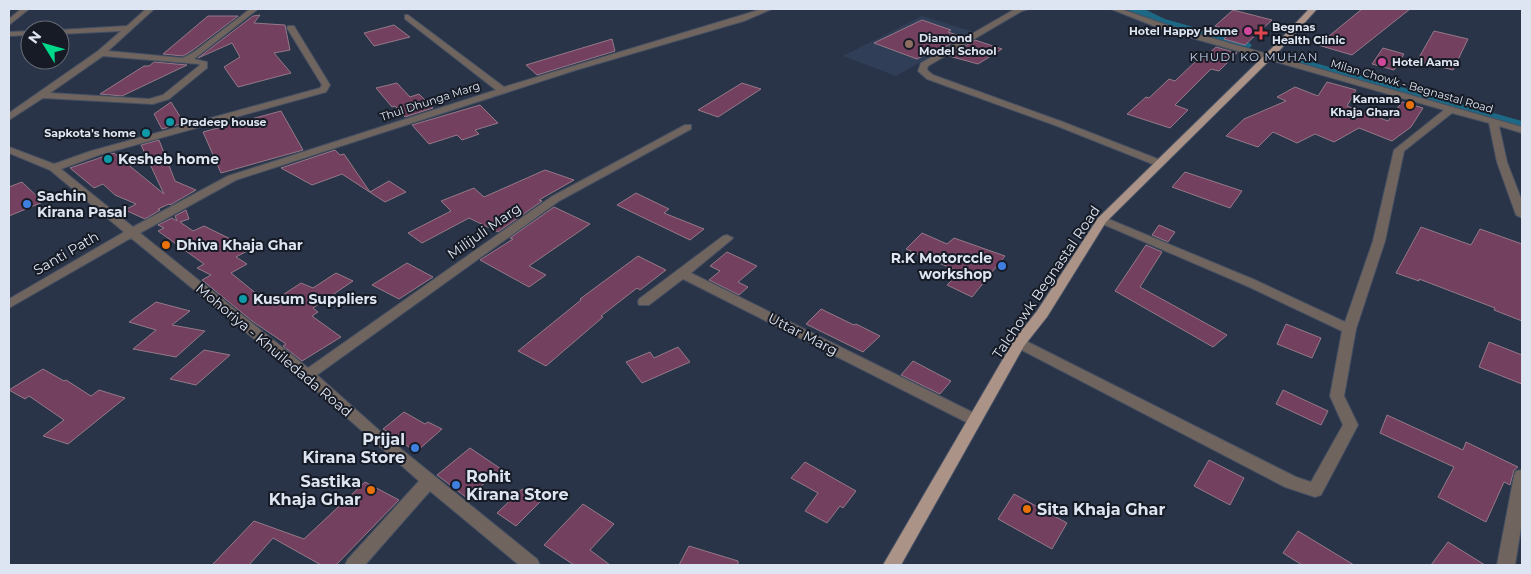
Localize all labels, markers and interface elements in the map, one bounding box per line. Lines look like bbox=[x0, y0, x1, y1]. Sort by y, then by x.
north arrow bbox=[20, 20, 70, 70]
place label: Begnas Health Clinic bbox=[1272, 20, 1346, 47]
place label: Hotel Happy Home bbox=[1129, 24, 1238, 38]
marker: Hotel Happy Home bbox=[1242, 25, 1254, 37]
marker: Begnas Health Clinic bbox=[1254, 26, 1268, 40]
text: N bbox=[24, 27, 45, 47]
place label: Diamond Model School bbox=[919, 31, 997, 58]
marker: Diamond Model School bbox=[903, 38, 915, 50]
district label: KHUDI KO MUHAN bbox=[1190, 49, 1318, 64]
place label: Hotel Aama bbox=[1392, 55, 1460, 69]
street label: Milan Chowk - Begnastal Road bbox=[1329, 56, 1495, 116]
marker: Hotel Aama bbox=[1376, 56, 1388, 68]
street label: Thul Dhunga Marg bbox=[378, 78, 482, 124]
place label: Kamana Khaja Ghara bbox=[1330, 92, 1400, 119]
marker: Kamana Khaja Ghara bbox=[1404, 99, 1416, 111]
place label: Pradeep house bbox=[180, 115, 267, 129]
marker: Pradeep house bbox=[164, 116, 176, 128]
place label: Sapkota's home bbox=[44, 126, 136, 140]
marker: Sapkota's home bbox=[140, 127, 152, 139]
place label: Kesheb home bbox=[118, 150, 219, 168]
marker: Kesheb home bbox=[102, 153, 114, 165]
place label: Sachin Kirana Pasal bbox=[37, 187, 127, 221]
marker: Sachin Kirana Pasal bbox=[21, 198, 33, 210]
street label: Milijuli Marg bbox=[444, 199, 524, 263]
street label: Talchowk Begnastal Road bbox=[988, 202, 1104, 362]
street label: Santi Path bbox=[30, 227, 102, 279]
place label: Dhiva Khaja Ghar bbox=[176, 236, 303, 254]
marker: Dhiva Khaja Ghar bbox=[160, 239, 172, 251]
place label: R.K Motorccle workshop bbox=[891, 249, 992, 283]
marker: R.K Motorccle workshop bbox=[996, 260, 1008, 272]
street label: Mohoriya - Khuiledada Road bbox=[192, 279, 356, 421]
place label: Kusum Suppliers bbox=[253, 290, 378, 308]
marker: Kusum Suppliers bbox=[237, 293, 249, 305]
street label: Uttar Marg bbox=[765, 309, 841, 359]
place label: Prijal Kirana Store bbox=[303, 430, 405, 467]
marker: Prijal Kirana Store bbox=[409, 442, 421, 454]
place label: Rohit Kirana Store bbox=[466, 467, 569, 504]
place label: Sastika Khaja Ghar bbox=[269, 472, 361, 509]
marker: Rohit Kirana Store bbox=[450, 479, 462, 491]
marker: Sastika Khaja Ghar bbox=[365, 484, 377, 496]
place label: Sita Khaja Ghar bbox=[1037, 500, 1165, 519]
marker: Sita Khaja Ghar bbox=[1021, 503, 1033, 515]

